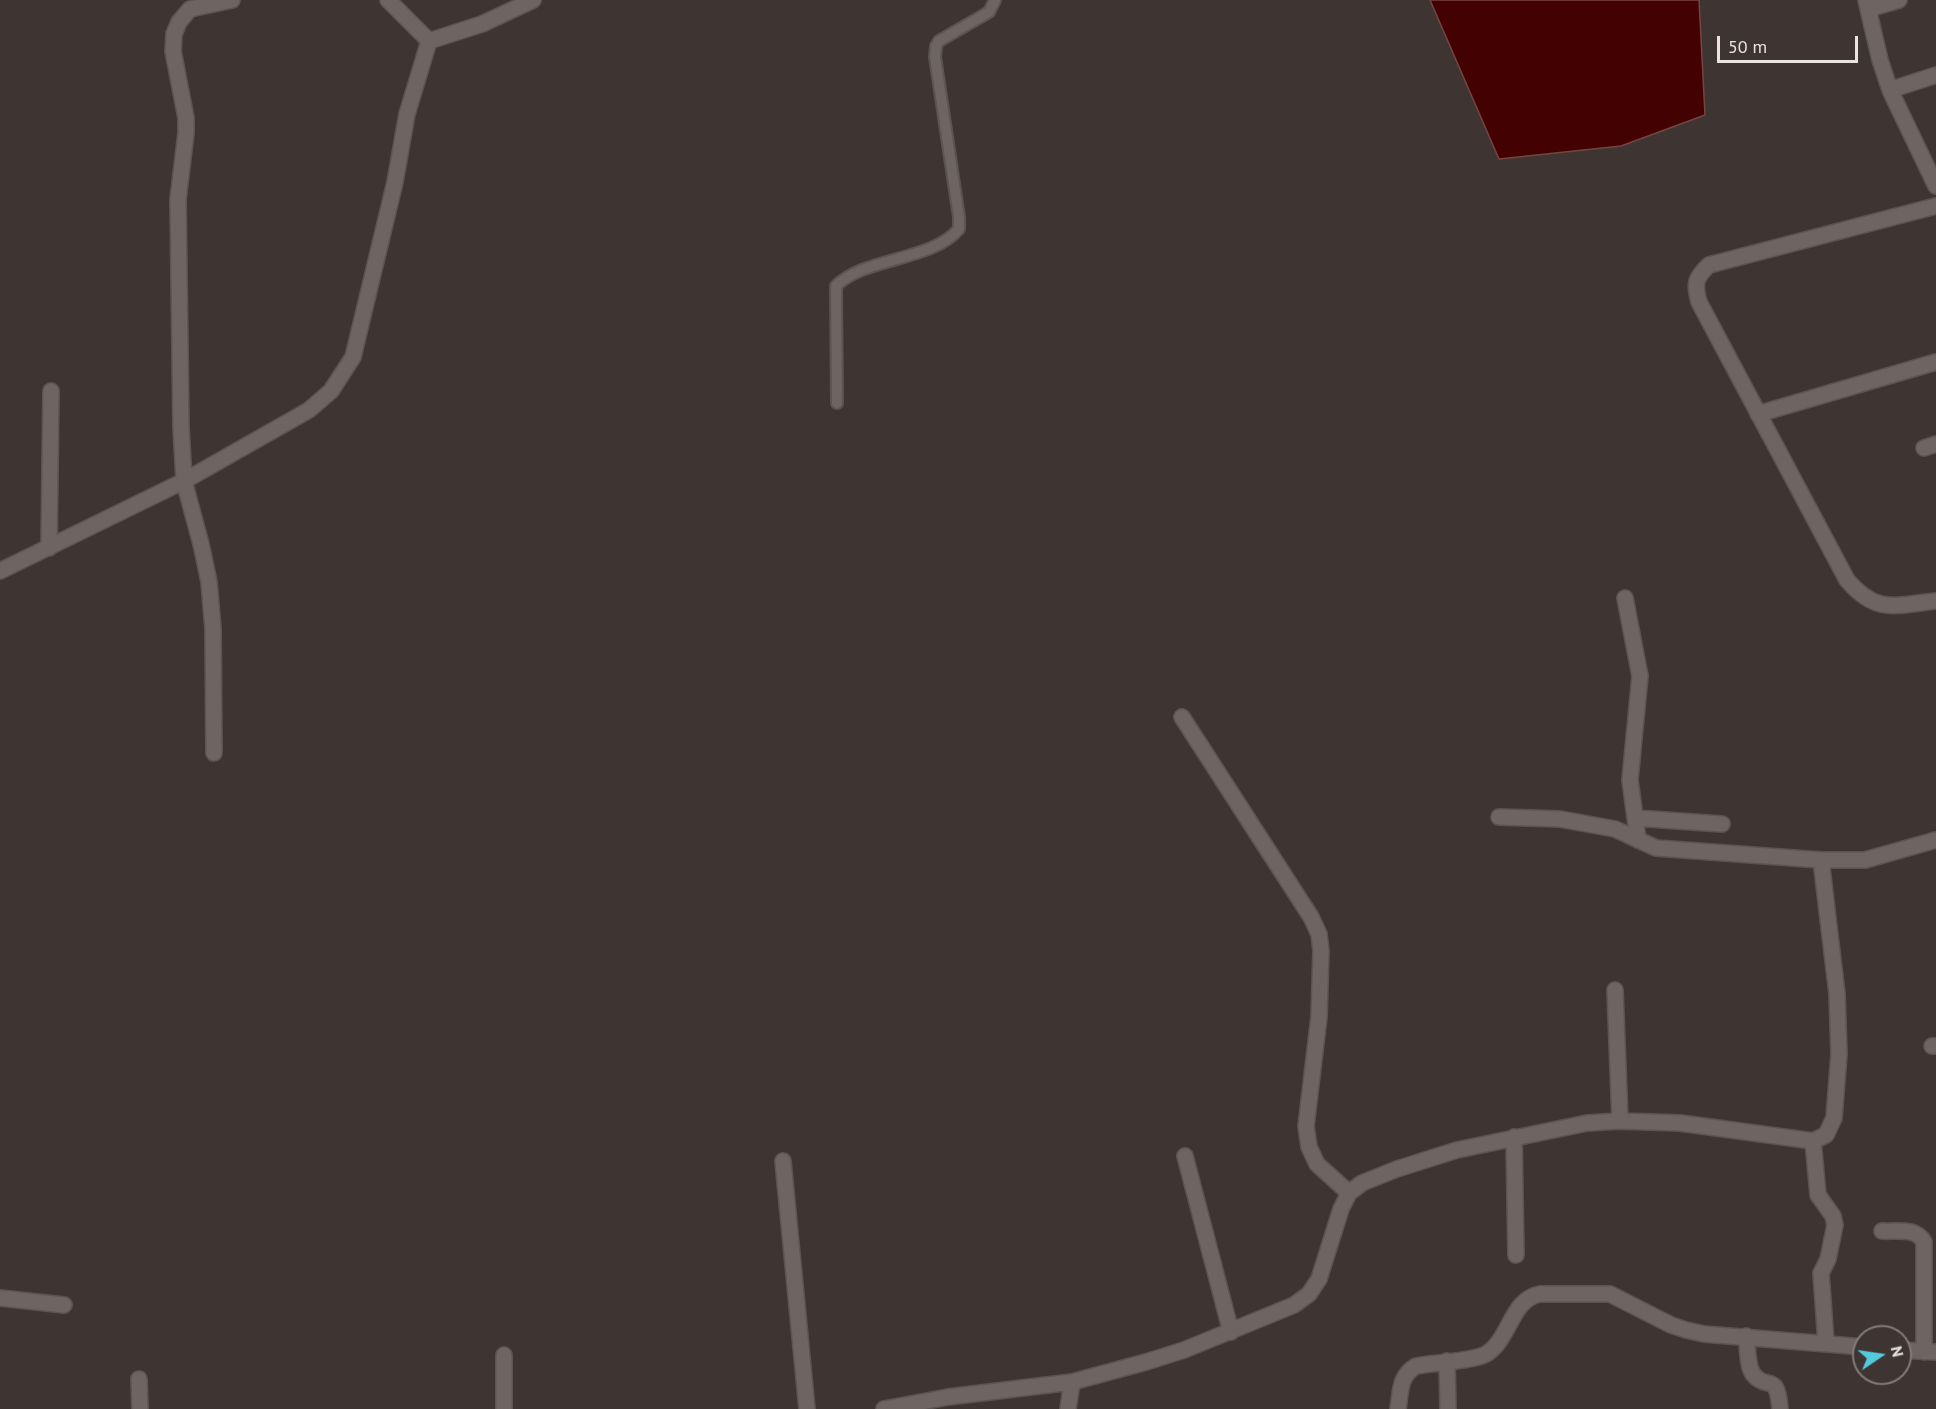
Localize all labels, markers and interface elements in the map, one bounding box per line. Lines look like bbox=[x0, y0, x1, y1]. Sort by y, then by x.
scale bar bbox=[1720, 24, 1861, 62]
text: 50 m bbox=[1728, 35, 1767, 58]
north arrow bbox=[1852, 1325, 1912, 1385]
text: N bbox=[1887, 1344, 1909, 1359]

